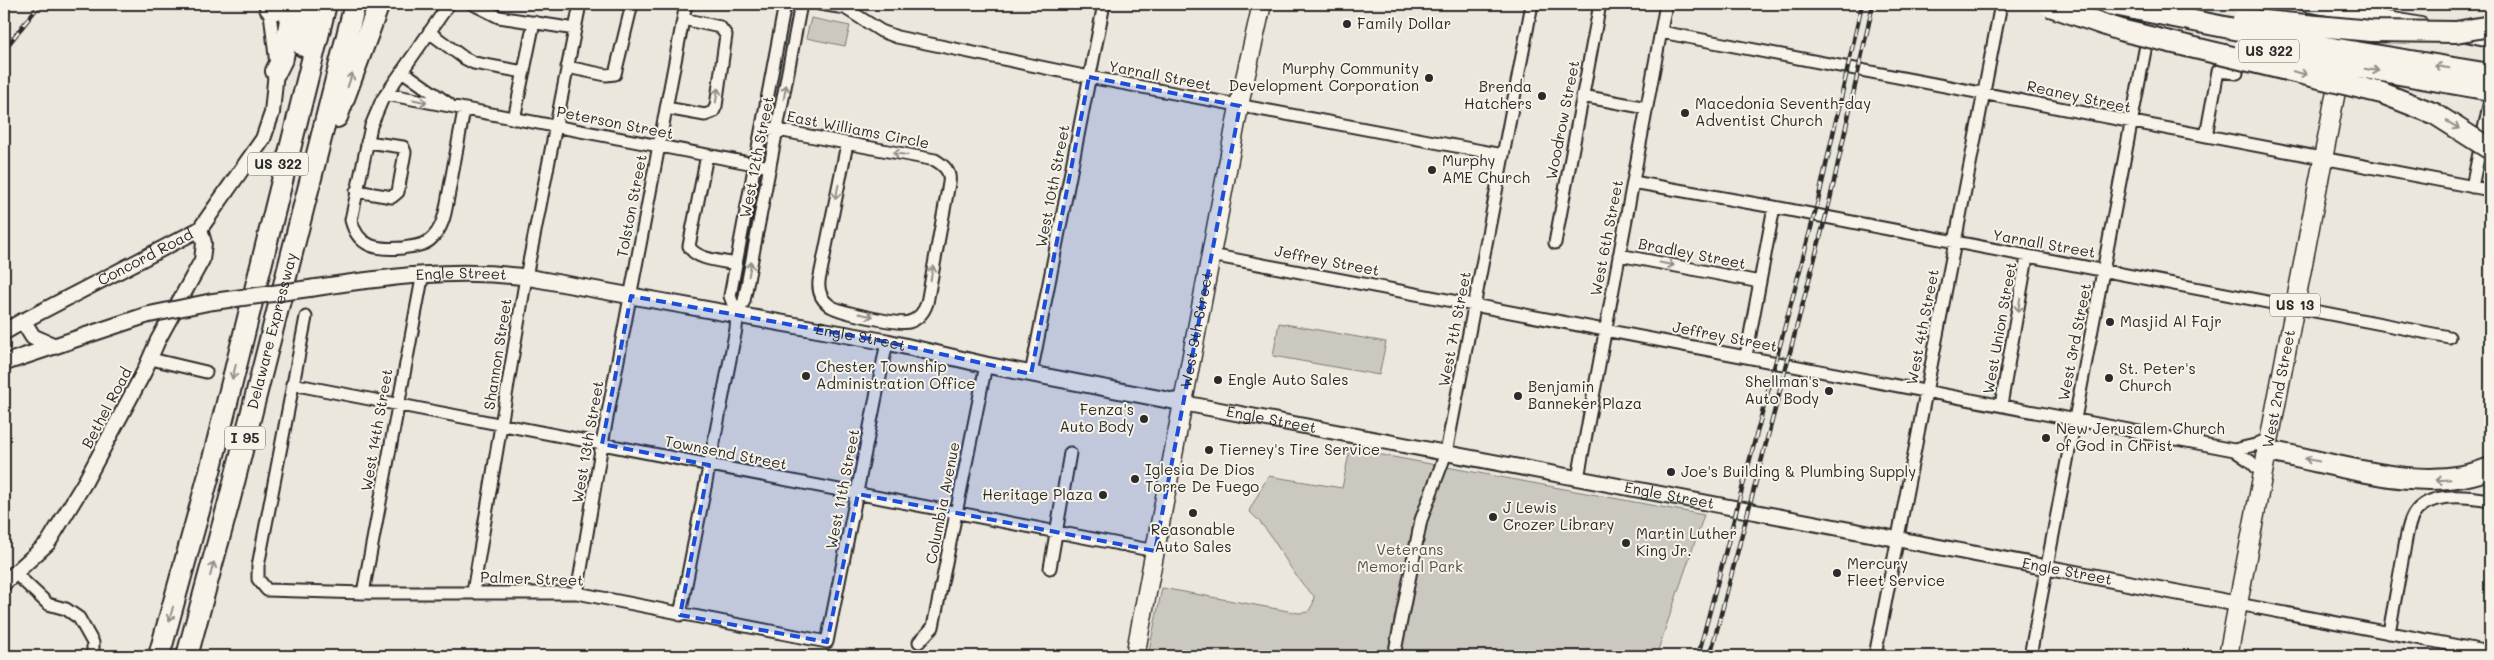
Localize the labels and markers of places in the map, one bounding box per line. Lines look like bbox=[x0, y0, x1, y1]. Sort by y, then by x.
place label: Family Dollar bbox=[1357, 13, 1451, 33]
marker: Family Dollar bbox=[1341, 18, 1353, 30]
place label: Murphy Community Development Corporation bbox=[1229, 58, 1419, 95]
marker: Murphy Community Development Corporation bbox=[1423, 72, 1435, 84]
place label: Brenda Hatchers bbox=[1464, 76, 1532, 113]
marker: Brenda Hatchers bbox=[1536, 90, 1548, 102]
place label: Macedonia Seventh-day Adventist Church bbox=[1695, 93, 1871, 130]
marker: Macedonia Seventh-day Adventist Church bbox=[1679, 107, 1691, 119]
place label: Murphy AME Church bbox=[1442, 150, 1530, 187]
marker: Murphy AME Church bbox=[1426, 164, 1438, 176]
place label: Masjid Al Fajr bbox=[2120, 311, 2222, 331]
marker: Masjid Al Fajr bbox=[2104, 316, 2116, 328]
place label: Chester Township Administration Office bbox=[816, 356, 976, 393]
place label: St. Peter's Church bbox=[2119, 358, 2196, 395]
place label: Engle Auto Sales bbox=[1228, 369, 1348, 389]
marker: Chester Township Administration Office bbox=[800, 370, 812, 382]
place label: Shellman's Auto Body bbox=[1745, 371, 1819, 408]
marker: St. Peter's Church bbox=[2103, 372, 2115, 384]
marker: Engle Auto Sales bbox=[1212, 374, 1224, 386]
place label: Benjamin Banneker Plaza bbox=[1528, 376, 1642, 413]
marker: Shellman's Auto Body bbox=[1823, 385, 1835, 397]
marker: Benjamin Banneker Plaza bbox=[1512, 390, 1524, 402]
place label: Fenza's Auto Body bbox=[1060, 399, 1134, 436]
marker: Fenza's Auto Body bbox=[1138, 413, 1150, 425]
place label: New Jerusalem Church of God in Christ bbox=[2056, 418, 2225, 455]
marker: New Jerusalem Church of God in Christ bbox=[2040, 432, 2052, 444]
place label: Tierney's Tire Service bbox=[1219, 439, 1380, 459]
marker: Tierney's Tire Service bbox=[1203, 444, 1215, 456]
place label: Iglesia De Dios Torre De Fuego bbox=[1145, 459, 1259, 496]
place label: Joe's Building & Plumbing Supply bbox=[1681, 461, 1916, 481]
marker: Joe's Building & Plumbing Supply bbox=[1665, 466, 1677, 478]
marker: Iglesia De Dios Torre De Fuego bbox=[1129, 473, 1141, 485]
place label: Heritage Plaza bbox=[982, 484, 1093, 504]
marker: Heritage Plaza bbox=[1097, 489, 1109, 501]
place label: J Lewis Crozer Library bbox=[1503, 497, 1615, 534]
marker: Reasonable Auto Sales bbox=[1187, 507, 1199, 519]
marker: J Lewis Crozer Library bbox=[1487, 511, 1499, 523]
place label: Reasonable Auto Sales bbox=[1151, 519, 1235, 556]
place label: Martin Luther King Jr. bbox=[1636, 523, 1737, 560]
marker: Martin Luther King Jr. bbox=[1620, 537, 1632, 549]
place label: Mercury Fleet Service bbox=[1847, 553, 1945, 590]
marker: Mercury Fleet Service bbox=[1831, 567, 1843, 579]

